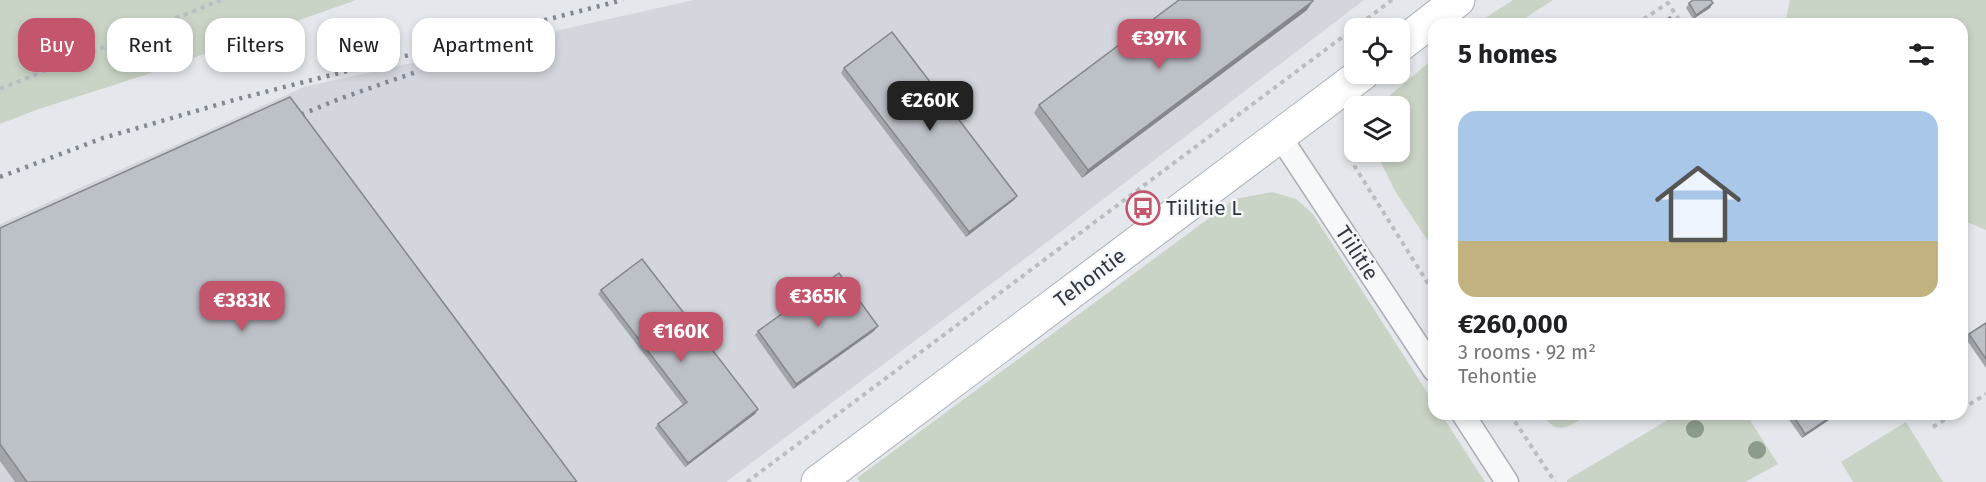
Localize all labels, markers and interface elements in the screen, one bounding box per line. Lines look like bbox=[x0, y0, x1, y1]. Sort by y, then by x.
chip: Buy bbox=[18, 18, 95, 72]
chip: Rent bbox=[107, 18, 193, 72]
chip: Filters bbox=[205, 18, 305, 72]
chip: New bbox=[317, 18, 400, 72]
chip: Apartment bbox=[412, 18, 555, 72]
map controls bbox=[1344, 18, 1410, 162]
button: locate bbox=[1344, 18, 1410, 84]
pin: €397K bbox=[1117, 19, 1201, 70]
text: €397K bbox=[1132, 26, 1186, 50]
icon: filters bbox=[1905, 38, 1938, 71]
text: 5 homes bbox=[1458, 39, 1557, 70]
pin: €260K bbox=[888, 81, 972, 132]
text: €260K bbox=[901, 88, 959, 112]
button: layers bbox=[1344, 96, 1410, 162]
icon: home bbox=[1644, 150, 1752, 258]
bus stop icon: Tiilitie L bbox=[1125, 190, 1161, 226]
place label: Tiilitie L bbox=[1166, 195, 1242, 221]
street label: Tiilitie bbox=[1330, 221, 1384, 285]
street label: Tehontie bbox=[1049, 243, 1131, 313]
pin: €365K bbox=[776, 277, 860, 328]
pin: €383K bbox=[200, 281, 284, 332]
text: €365K bbox=[790, 284, 846, 308]
text: €383K bbox=[214, 288, 270, 312]
text: €260,000 bbox=[1458, 309, 1568, 340]
pin: €160K bbox=[639, 312, 723, 363]
text: €160K bbox=[653, 319, 709, 343]
text: 3 rooms · 92 m² bbox=[1458, 340, 1596, 364]
text: Tehontie bbox=[1458, 364, 1537, 388]

